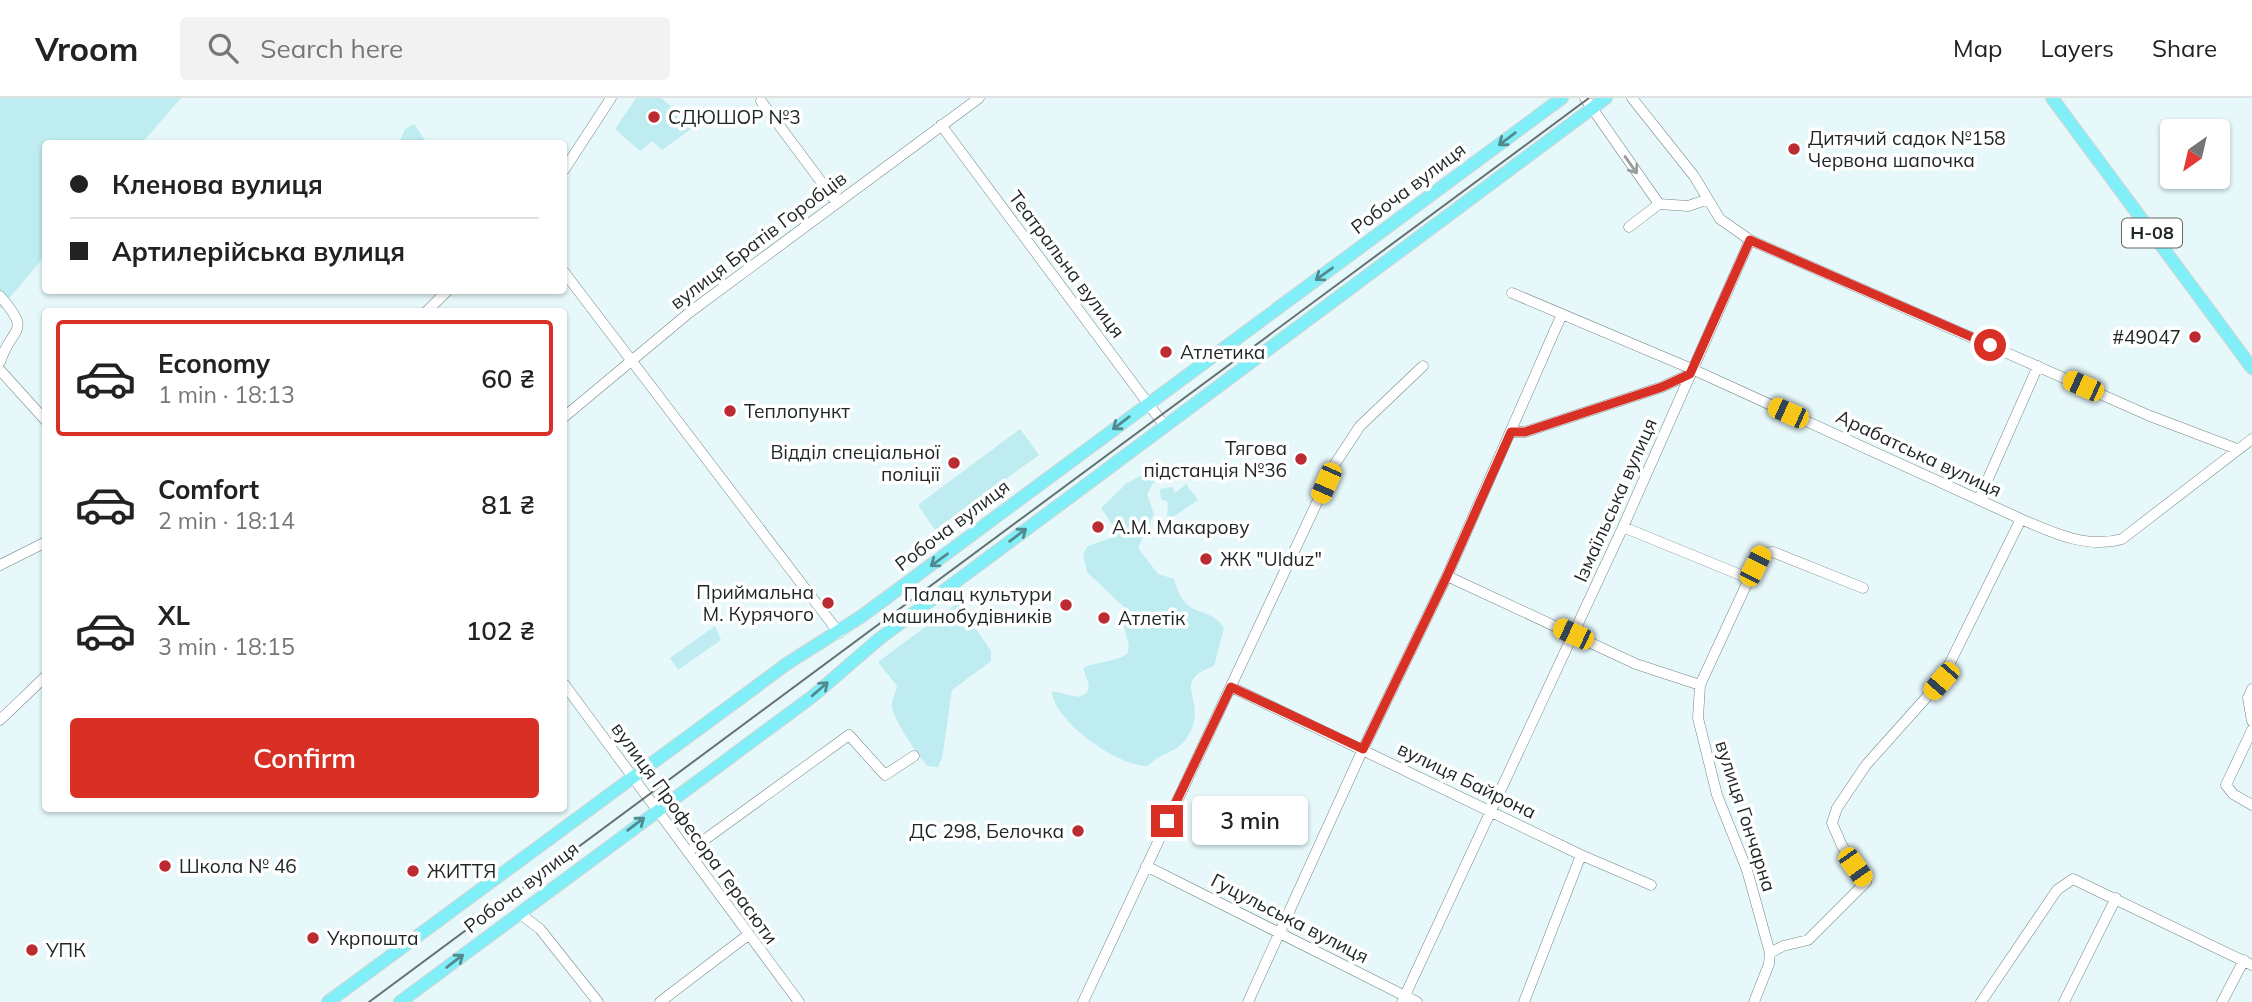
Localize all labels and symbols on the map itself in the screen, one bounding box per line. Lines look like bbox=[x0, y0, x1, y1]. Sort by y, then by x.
place label: СДЮШОР №3 bbox=[668, 105, 801, 129]
marker: СДЮШОР №3 bbox=[646, 109, 662, 125]
north arrow bbox=[2160, 119, 2230, 189]
place label: Дитячий садок №158 Червона шапочка bbox=[1808, 126, 2006, 172]
one-way arrow bbox=[1498, 131, 1517, 146]
street label: Робоча вулиця bbox=[1346, 137, 1470, 239]
marker: Дитячий садок №158 Червона шапочка bbox=[1786, 141, 1802, 157]
one-way arrow bbox=[1624, 155, 1638, 174]
street label: вулиця Братів Горобців bbox=[665, 166, 851, 314]
street label: Театральна вулиця bbox=[1004, 186, 1130, 342]
road number: Н-08 bbox=[2122, 218, 2182, 248]
one-way arrow bbox=[1315, 267, 1334, 281]
place label: #49047 bbox=[2113, 325, 2181, 349]
route start bbox=[1974, 329, 2006, 361]
marker: #49047 bbox=[2187, 329, 2203, 345]
place label: Атлетика bbox=[1180, 340, 1265, 364]
marker: Атлетика bbox=[1158, 344, 1174, 360]
car bbox=[2060, 368, 2107, 404]
car bbox=[1765, 395, 1812, 431]
place label: Теплопункт bbox=[744, 399, 850, 423]
marker: Теплопункт bbox=[722, 403, 738, 419]
street label: Арабатська вулиця bbox=[1832, 404, 2006, 502]
street label: Ізмаїльська вулиця bbox=[1568, 414, 1662, 586]
one-way arrow bbox=[1112, 416, 1131, 431]
place label: Тягова пiдстанцiя №36 bbox=[1143, 436, 1287, 482]
place label: Відділ спеціальної поліції bbox=[770, 440, 940, 486]
marker: Тягова пiдстанцiя №36 bbox=[1293, 451, 1309, 467]
marker: Відділ спеціальної поліції bbox=[946, 455, 962, 471]
car bbox=[1308, 460, 1345, 506]
street label: Робоча вулиця bbox=[890, 474, 1014, 576]
place label: А.М. Макарову bbox=[1112, 515, 1250, 539]
marker: А.М. Макарову bbox=[1090, 519, 1106, 535]
one-way arrow bbox=[1009, 527, 1027, 542]
car bbox=[1737, 543, 1774, 589]
place label: ЖК "Ulduz" bbox=[1220, 547, 1322, 571]
marker: ЖК "Ulduz" bbox=[1198, 551, 1214, 567]
one-way arrow bbox=[930, 552, 949, 567]
place label: Приймальна М. Курячого bbox=[696, 580, 814, 626]
place label: Палац культури машинобудівників bbox=[882, 582, 1052, 628]
marker: Приймальна М. Курячого bbox=[820, 595, 836, 611]
marker: Палац культури машинобудівників bbox=[1058, 597, 1074, 613]
place label: Атлетік bbox=[1118, 606, 1186, 630]
marker: Атлетік bbox=[1096, 610, 1112, 626]
car bbox=[1550, 616, 1597, 652]
car bbox=[1920, 658, 1963, 704]
one-way arrow bbox=[811, 682, 829, 698]
street label: вулиця Професора Герасюти bbox=[606, 717, 784, 949]
street label: вулиця Байрона bbox=[1394, 736, 1540, 824]
street label: вулиця Гончарна bbox=[1710, 737, 1782, 895]
callout: 3 min bbox=[1192, 796, 1307, 846]
route end bbox=[1151, 805, 1183, 837]
one-way arrow bbox=[627, 817, 646, 832]
place label: ДС 298, Белочка bbox=[909, 819, 1064, 843]
marker: ДС 298, Белочка bbox=[1070, 823, 1086, 839]
street label: Робоча вулиця bbox=[459, 836, 583, 938]
car bbox=[1835, 844, 1876, 890]
place label: Школа № 46 bbox=[179, 854, 297, 878]
marker: Школа № 46 bbox=[157, 858, 173, 874]
place label: ЖИТТЯ bbox=[427, 859, 496, 883]
marker: ЖИТТЯ bbox=[405, 863, 421, 879]
street label: Гуцульська вулиця bbox=[1207, 868, 1373, 968]
place label: Укрпошта bbox=[326, 926, 419, 950]
marker: Укрпошта bbox=[305, 930, 321, 946]
place label: УПК bbox=[45, 938, 86, 962]
marker: УПК bbox=[24, 942, 40, 958]
one-way arrow bbox=[445, 954, 464, 968]

